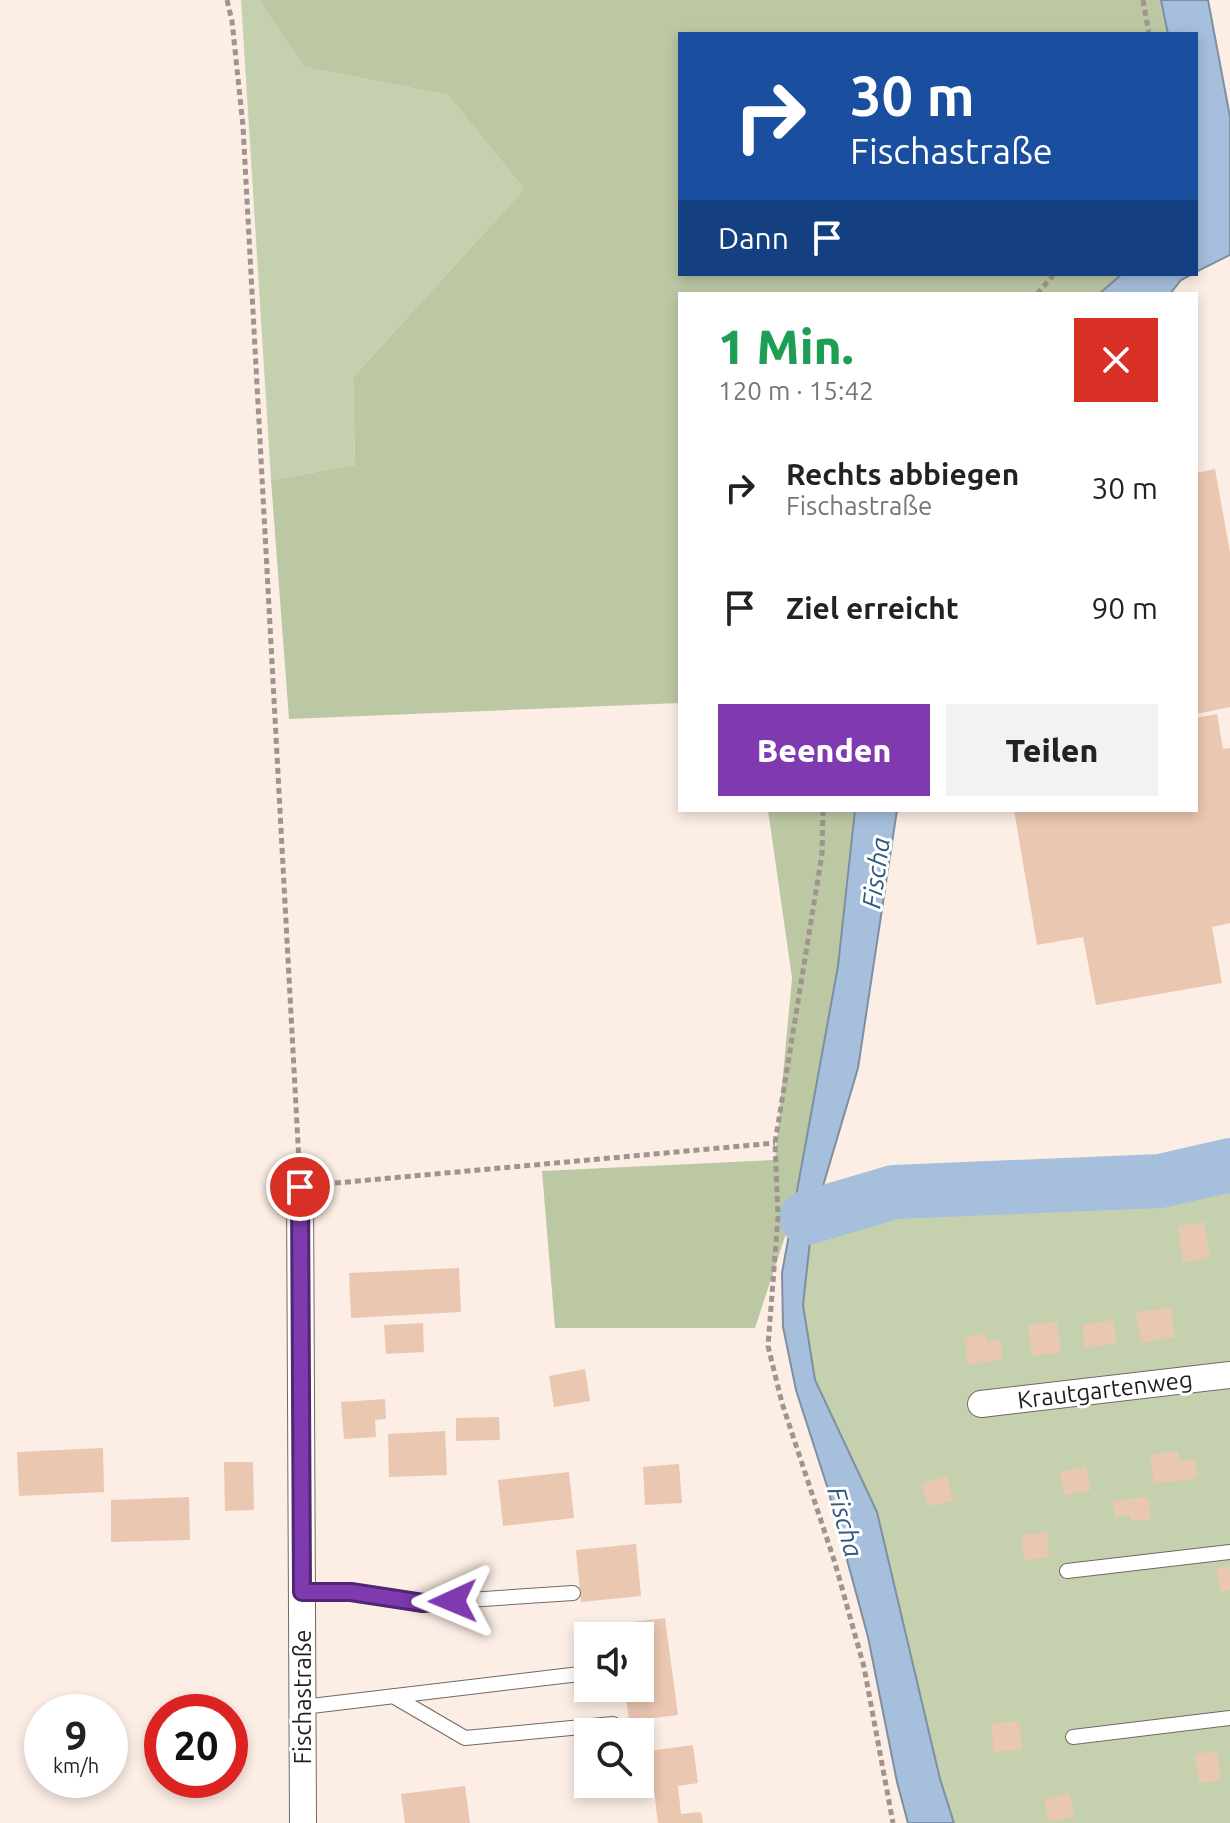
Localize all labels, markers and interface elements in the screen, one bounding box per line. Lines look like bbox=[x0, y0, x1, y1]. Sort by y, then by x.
icon: right bbox=[718, 64, 822, 168]
text: 30 m bbox=[850, 64, 975, 127]
text: Fischastraße bbox=[850, 130, 1053, 171]
icon: arrive bbox=[805, 216, 849, 260]
text: Dann bbox=[718, 221, 789, 255]
button: close bbox=[1074, 318, 1158, 402]
text: 1 Min. bbox=[718, 319, 854, 373]
text: 120 m · 15:42 bbox=[718, 376, 874, 405]
text: Rechts abbiegen bbox=[786, 457, 1019, 491]
icon: right bbox=[718, 466, 762, 510]
text: 30 m bbox=[1091, 471, 1158, 505]
text: Fischastraße bbox=[786, 491, 932, 520]
icon: arrive bbox=[718, 586, 762, 630]
text: Ziel erreicht bbox=[786, 591, 959, 625]
text: 90 m bbox=[1091, 591, 1158, 625]
button: Beenden bbox=[718, 704, 930, 796]
button: Teilen bbox=[946, 704, 1158, 796]
water label: Fischa bbox=[856, 836, 895, 910]
pin bbox=[266, 1153, 334, 1221]
icon: arrive bbox=[278, 1165, 322, 1209]
street label: Krautgartenweg bbox=[1016, 1365, 1194, 1414]
water label: Fischa bbox=[822, 1484, 869, 1560]
position arrow bbox=[411, 1559, 495, 1643]
map controls bbox=[574, 1622, 654, 1798]
button: sound bbox=[574, 1622, 654, 1702]
street label: Fischastraße bbox=[289, 1629, 316, 1765]
speed limit sign: 20 bbox=[144, 1694, 248, 1798]
text: 9 bbox=[65, 1713, 87, 1758]
button: search bbox=[574, 1718, 654, 1798]
text: km/h bbox=[53, 1754, 99, 1777]

